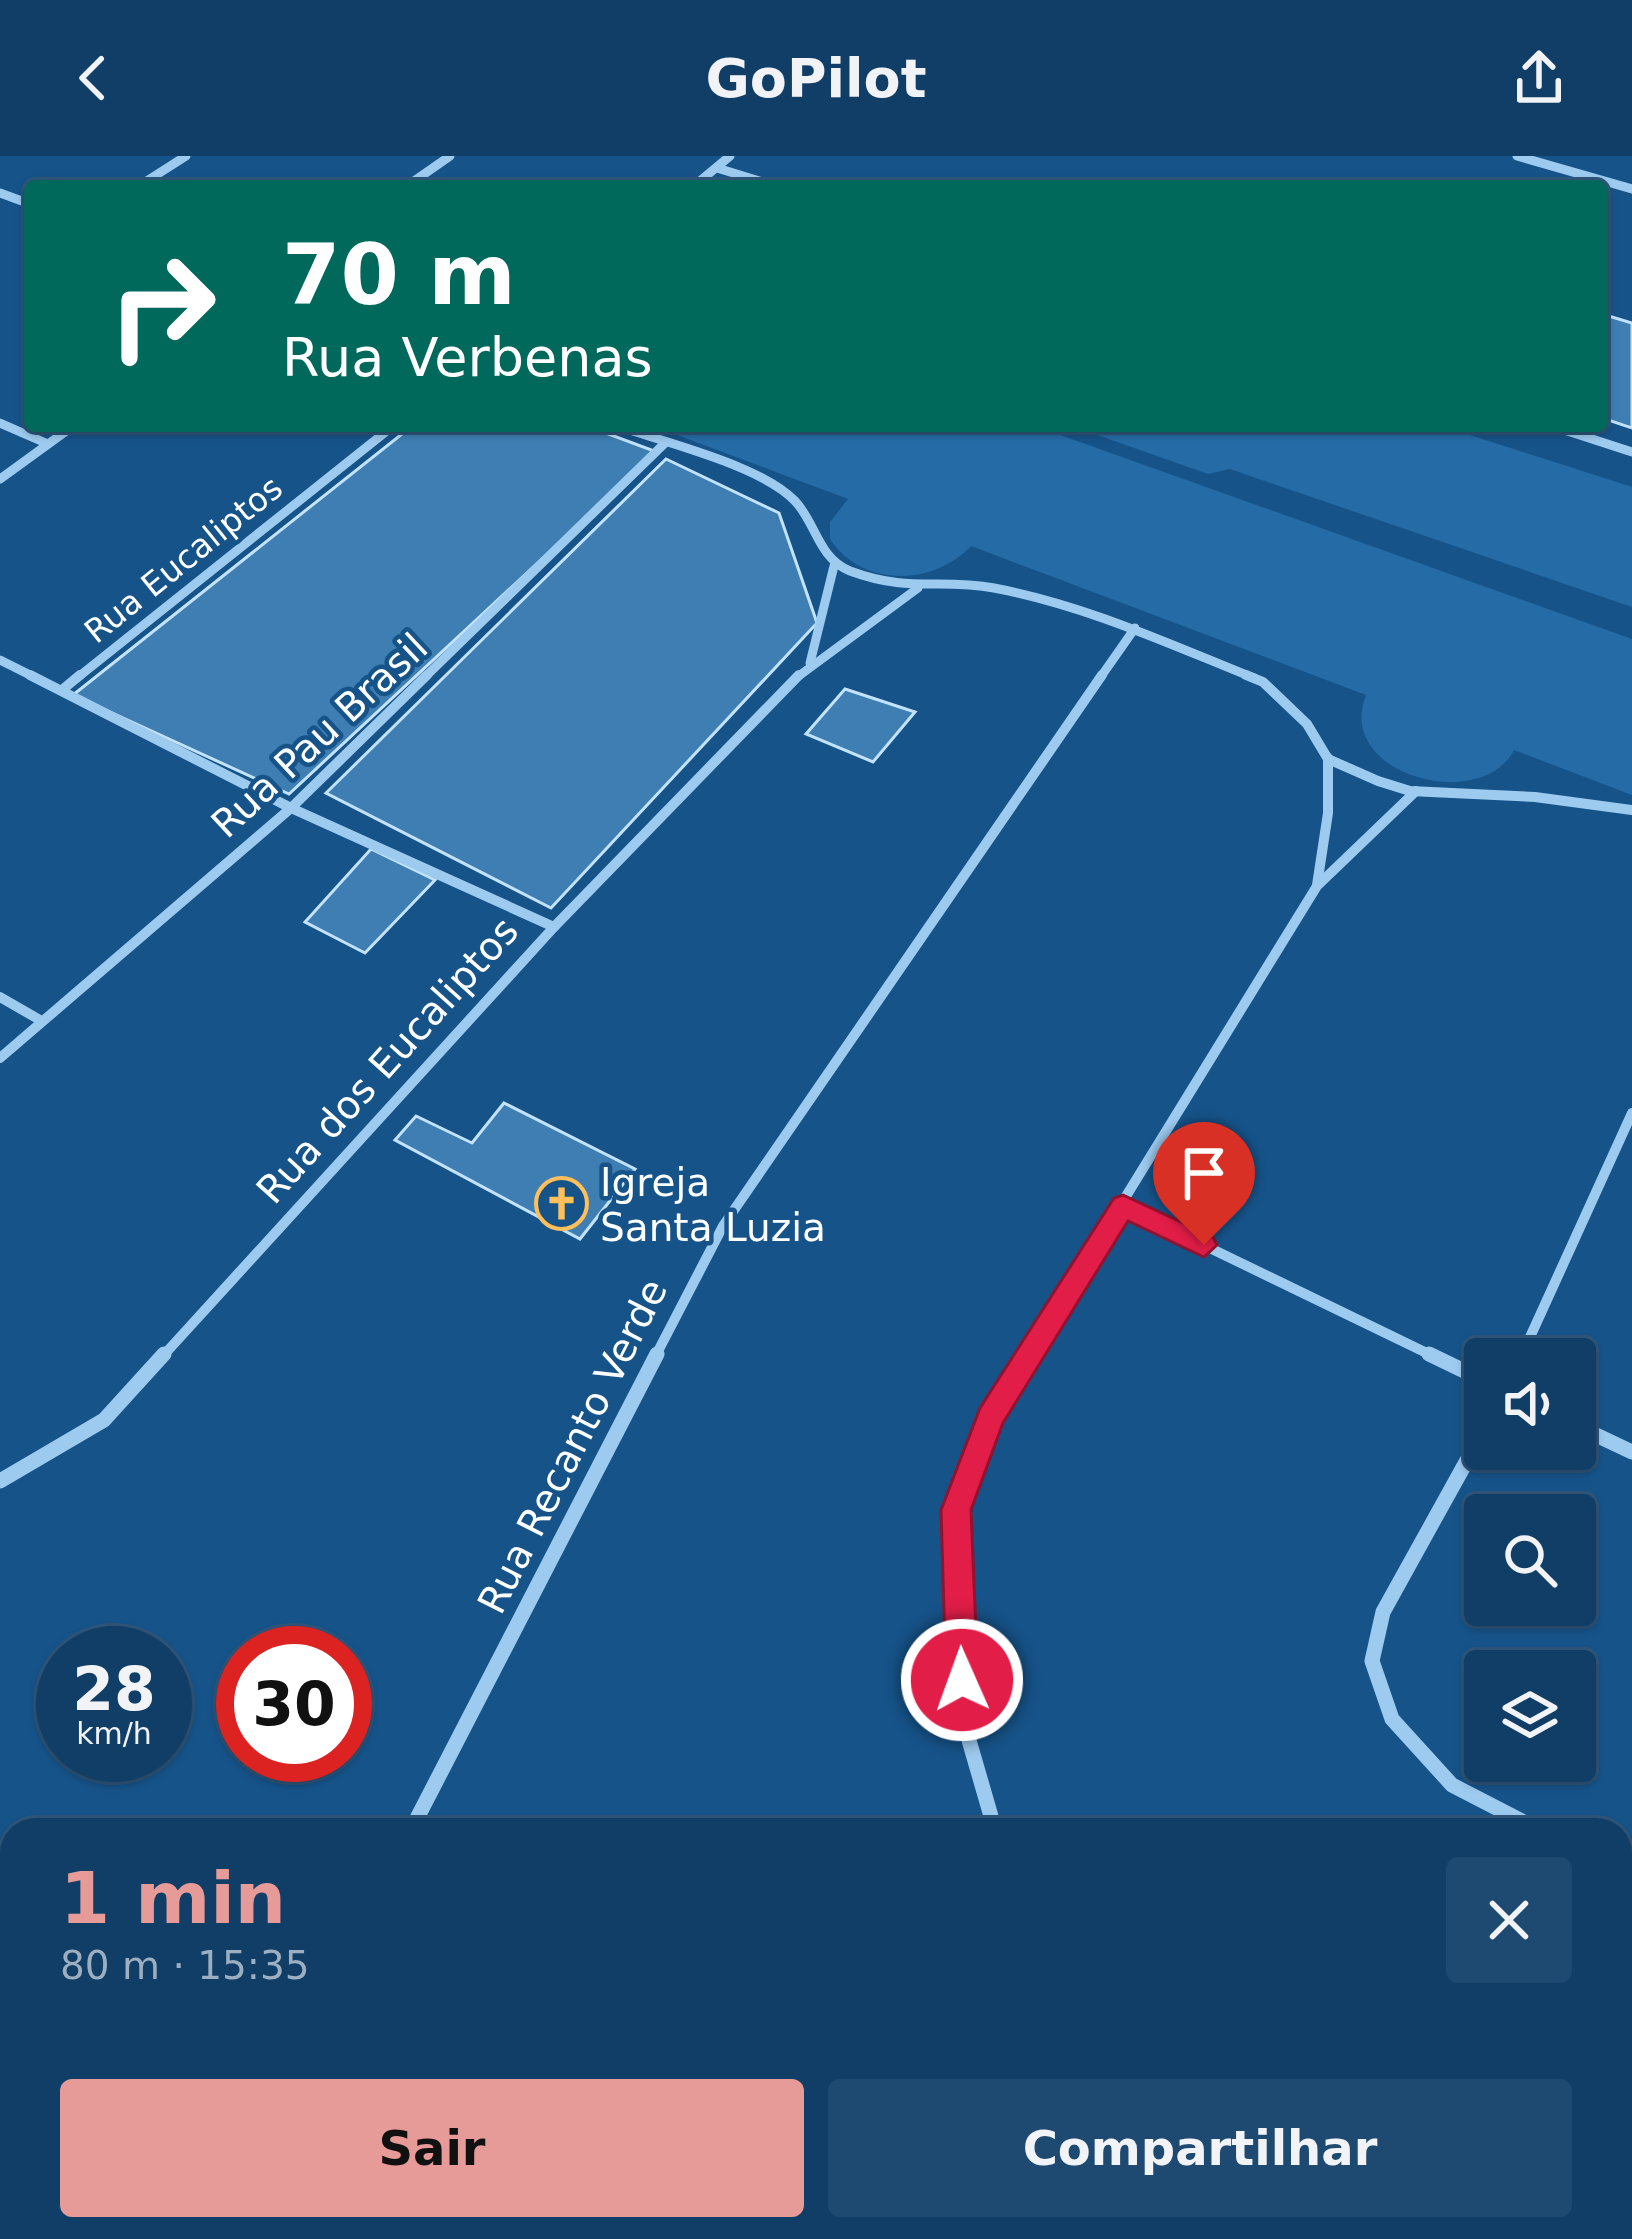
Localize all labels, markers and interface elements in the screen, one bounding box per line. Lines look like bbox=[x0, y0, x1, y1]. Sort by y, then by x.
icon: back bbox=[60, 45, 126, 111]
icon: share bbox=[1506, 45, 1572, 111]
text: GoPilot bbox=[706, 47, 926, 110]
text: 70 m bbox=[282, 226, 516, 324]
icon: right bbox=[84, 228, 240, 384]
text: Rua Verbenas bbox=[282, 326, 653, 389]
street label: Rua Eucaliptos bbox=[77, 468, 290, 651]
street label: Rua Pau Brasil bbox=[202, 624, 436, 847]
street label: Rua dos Eucaliptos bbox=[247, 908, 527, 1212]
pin bbox=[1153, 1122, 1255, 1245]
icon: arrive bbox=[1171, 1140, 1237, 1206]
place label: Igreja Santa Luzia bbox=[600, 1160, 826, 1250]
church icon: Igreja Santa Luzia bbox=[533, 1176, 589, 1232]
street label: Rua Recanto Verde bbox=[469, 1272, 676, 1621]
map controls bbox=[1464, 1338, 1596, 1782]
button: sound bbox=[1464, 1338, 1596, 1470]
button: search bbox=[1464, 1494, 1596, 1626]
position arrow bbox=[899, 1617, 1025, 1743]
speed limit sign: 30 bbox=[216, 1626, 372, 1782]
button: layers bbox=[1464, 1650, 1596, 1782]
text: 28 bbox=[72, 1654, 156, 1724]
text: km/h bbox=[76, 1716, 152, 1751]
text: 1 min bbox=[60, 1856, 286, 1940]
button: close bbox=[1446, 1857, 1572, 1983]
text: 80 m · 15:35 bbox=[60, 1943, 310, 1988]
button: Sair bbox=[60, 2079, 804, 2217]
button: Compartilhar bbox=[828, 2079, 1572, 2217]

